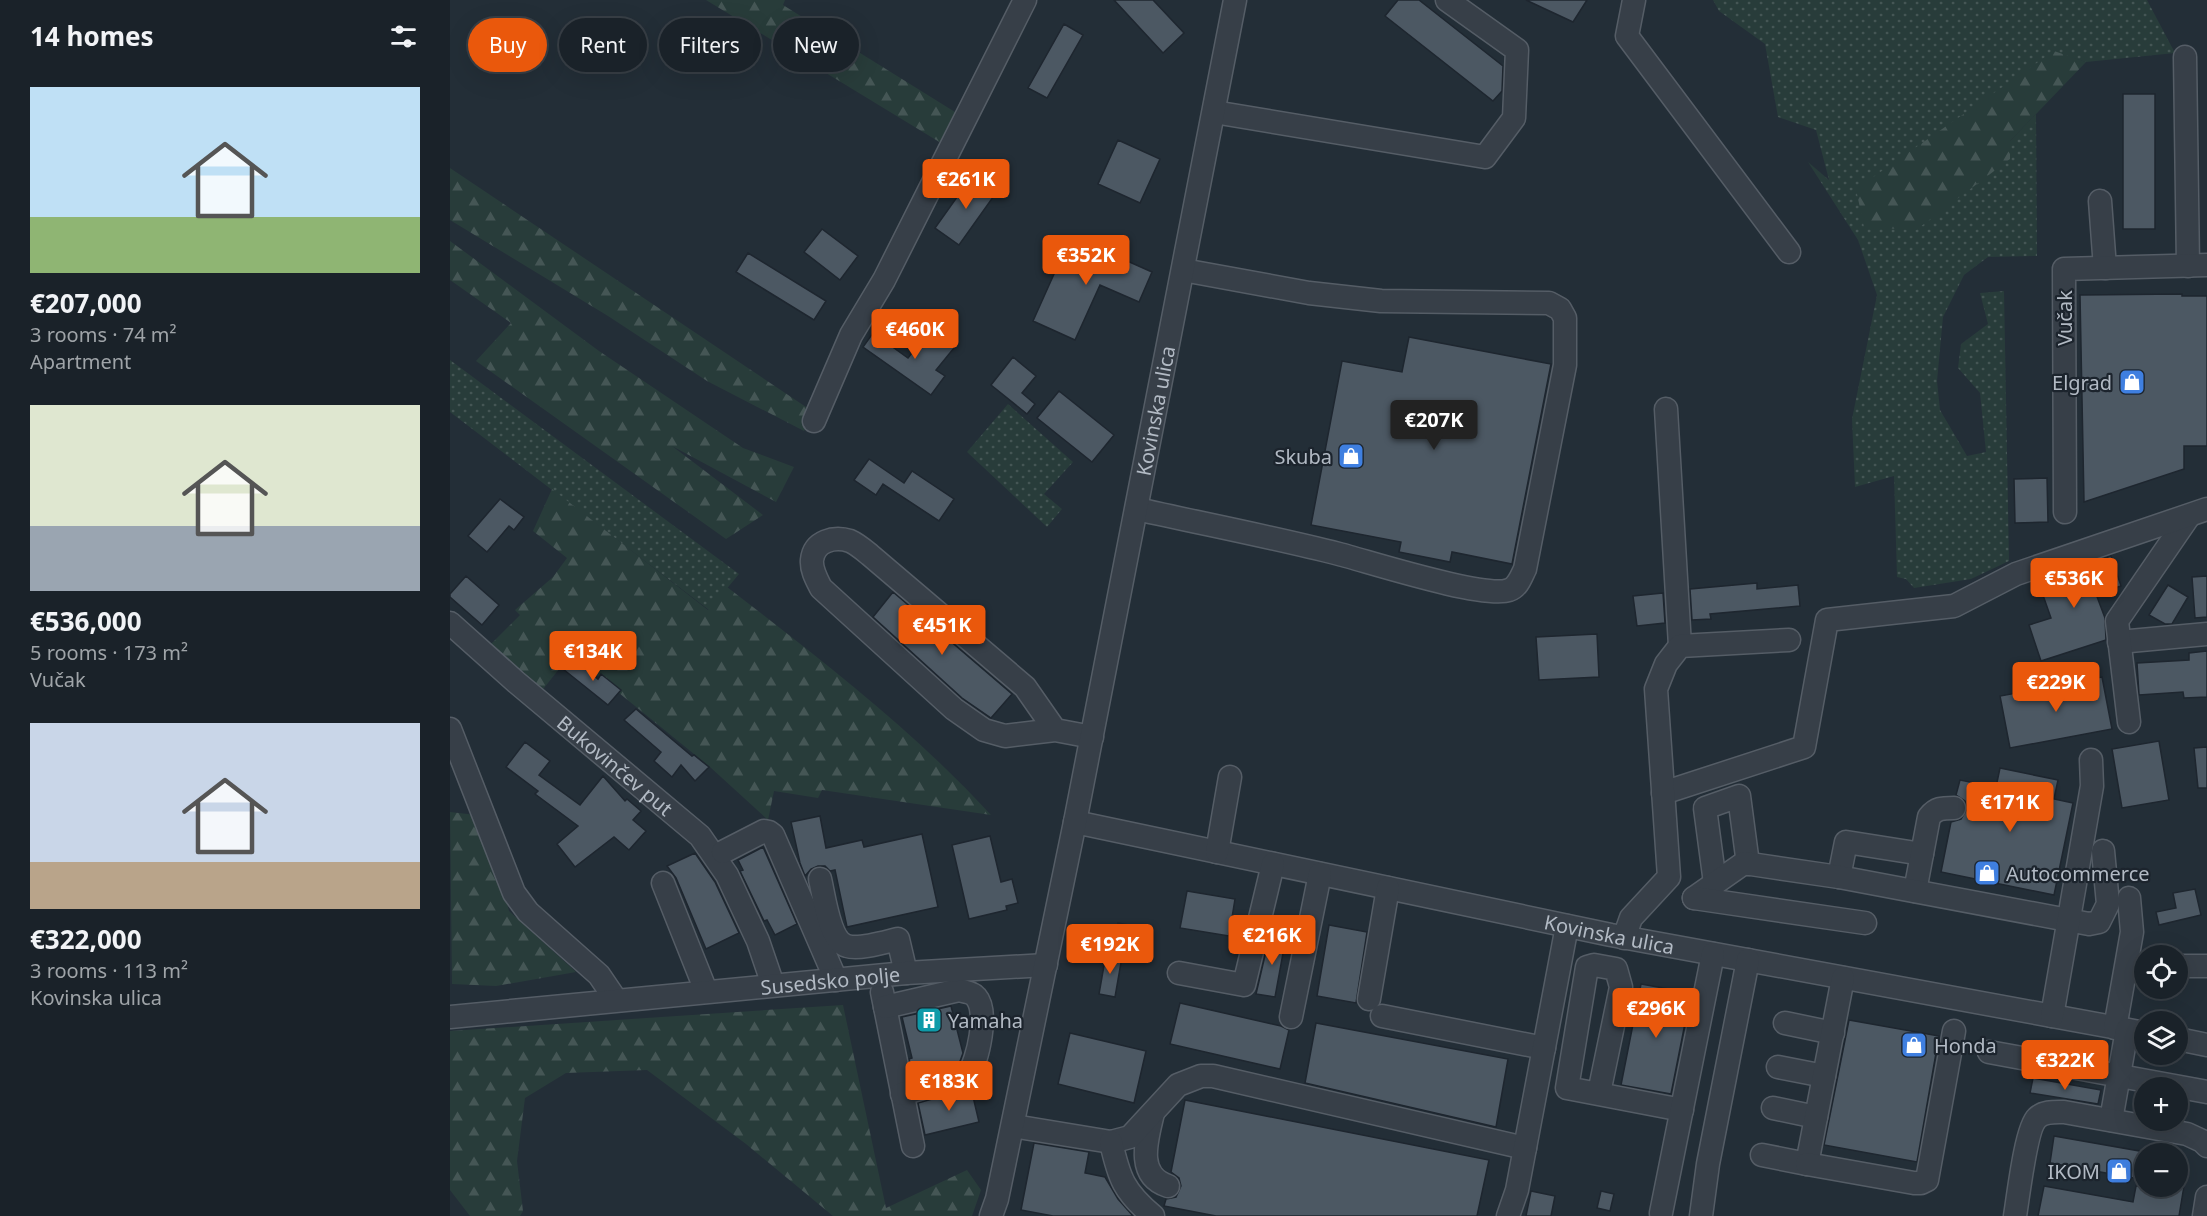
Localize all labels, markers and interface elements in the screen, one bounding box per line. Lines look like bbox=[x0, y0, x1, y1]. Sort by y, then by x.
text: 14 homes bbox=[30, 18, 154, 54]
chip: Buy bbox=[468, 18, 547, 72]
chip: Rent bbox=[559, 18, 647, 72]
chip: Filters bbox=[659, 18, 761, 72]
chip: New bbox=[773, 18, 859, 72]
icon: filters bbox=[387, 20, 420, 53]
icon: home bbox=[171, 126, 279, 234]
pin: €261K bbox=[924, 159, 1008, 210]
text: €261K bbox=[936, 165, 996, 192]
pin: €352K bbox=[1044, 235, 1128, 286]
text: €352K bbox=[1056, 241, 1116, 268]
text: €207,000 bbox=[30, 285, 142, 321]
street label: Vučak bbox=[2051, 290, 2078, 346]
pin: €460K bbox=[873, 309, 957, 360]
text: €460K bbox=[885, 315, 945, 342]
text: 3 rooms · 74 m² bbox=[30, 321, 177, 348]
street label: Kovinska ulica bbox=[1129, 343, 1181, 478]
text: Apartment bbox=[30, 348, 131, 375]
shop icon: Elgrad bbox=[2117, 367, 2147, 397]
place label: Elgrad bbox=[2052, 369, 2112, 396]
pin: €207K bbox=[1392, 400, 1476, 451]
text: €207K bbox=[1404, 406, 1464, 433]
shop icon: Skuba bbox=[1336, 441, 1366, 471]
place label: Skuba bbox=[1274, 443, 1332, 470]
icon: home bbox=[171, 444, 279, 552]
pin: €536K bbox=[2032, 558, 2116, 609]
text: €536K bbox=[2044, 564, 2104, 591]
text: €536,000 bbox=[30, 603, 142, 639]
pin: €451K bbox=[900, 605, 984, 656]
text: €451K bbox=[912, 611, 972, 638]
pin: €134K bbox=[551, 631, 635, 682]
text: €134K bbox=[563, 637, 623, 664]
text: 5 rooms · 173 m² bbox=[30, 639, 188, 666]
pin: €229K bbox=[2014, 662, 2098, 713]
text: Vučak bbox=[30, 666, 86, 693]
text: €229K bbox=[2026, 668, 2086, 695]
street label: Bukovinčev put bbox=[552, 709, 679, 821]
icon: home bbox=[171, 762, 279, 870]
pin: €171K bbox=[1968, 782, 2052, 833]
text: €171K bbox=[1980, 788, 2040, 815]
shop icon: Autocommerce bbox=[1972, 858, 2002, 888]
place label: Autocommerce bbox=[2006, 860, 2150, 887]
street label: Kovinska ulica bbox=[1542, 908, 1677, 960]
pin: €216K bbox=[1230, 915, 1314, 966]
text: €322,000 bbox=[30, 921, 142, 957]
text: €216K bbox=[1242, 921, 1302, 948]
pin: €192K bbox=[1068, 924, 1152, 975]
text: €192K bbox=[1080, 930, 1140, 957]
map controls bbox=[2134, 945, 2188, 1197]
button: locate bbox=[2134, 945, 2188, 999]
text: 3 rooms · 113 m² bbox=[30, 957, 188, 984]
street label: Susedsko polje bbox=[759, 960, 901, 1000]
text: Kovinska ulica bbox=[30, 984, 162, 1011]
pin: €296K bbox=[1614, 988, 1698, 1039]
text: €296K bbox=[1626, 994, 1686, 1021]
building icon: Yamaha bbox=[914, 1005, 944, 1035]
place label: Yamaha bbox=[948, 1007, 1023, 1034]
button: layers bbox=[2134, 1011, 2188, 1065]
shop icon: Honda bbox=[1899, 1030, 1929, 1060]
place label: Honda bbox=[1934, 1032, 1997, 1059]
pin: €322K bbox=[2023, 1040, 2107, 1091]
text: €322K bbox=[2035, 1046, 2095, 1073]
pin: €183K bbox=[907, 1061, 991, 1112]
text: €183K bbox=[919, 1067, 979, 1094]
button: + bbox=[2134, 1077, 2188, 1131]
button: − bbox=[2134, 1143, 2188, 1197]
shop icon: IKOM bbox=[2104, 1156, 2134, 1186]
place label: IKOM bbox=[2047, 1158, 2100, 1185]

